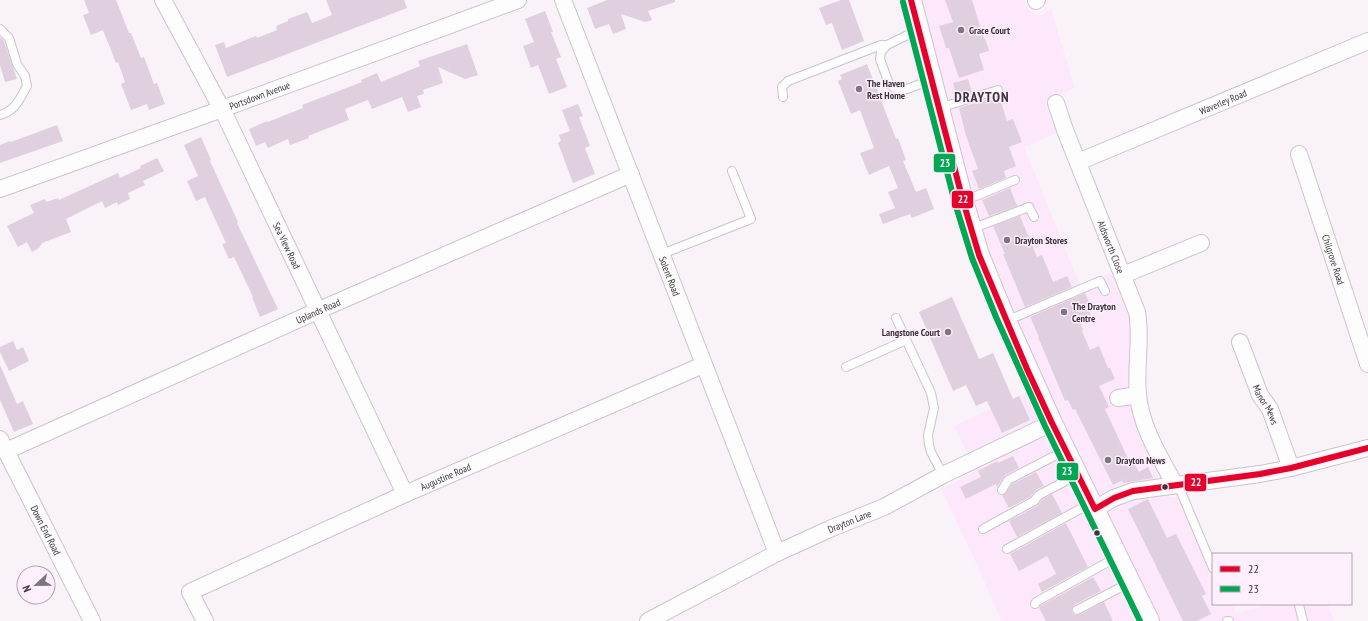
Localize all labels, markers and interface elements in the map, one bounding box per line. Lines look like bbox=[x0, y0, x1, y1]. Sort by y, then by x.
place label: Grace Court bbox=[969, 24, 1010, 37]
marker: Grace Court bbox=[956, 25, 966, 35]
place label: The Haven Rest Home bbox=[867, 77, 905, 102]
street label: Portsdown Avenue bbox=[228, 79, 292, 113]
marker: The Haven Rest Home bbox=[854, 84, 864, 94]
street label: Waverley Road bbox=[1197, 86, 1249, 118]
district label: DRAYTON bbox=[954, 88, 1010, 106]
line badge: 23 bbox=[933, 153, 956, 173]
text: 23 bbox=[940, 156, 950, 170]
line badge: 22 bbox=[951, 190, 974, 209]
text: 22 bbox=[958, 192, 968, 206]
street label: Aldsworth Close bbox=[1094, 218, 1127, 275]
street label: Sea View Road bbox=[270, 220, 303, 271]
street label: Chilgrove Road bbox=[1319, 233, 1347, 286]
place label: Drayton Stores bbox=[1015, 234, 1068, 247]
marker: Drayton Stores bbox=[1002, 235, 1012, 245]
street label: Solent Road bbox=[656, 255, 683, 298]
street label: Uplands Road bbox=[294, 296, 342, 327]
place label: The Drayton Centre bbox=[1072, 300, 1116, 325]
marker: The Drayton Centre bbox=[1059, 307, 1069, 317]
place label: Langstone Court bbox=[882, 326, 940, 339]
marker: Langstone Court bbox=[943, 327, 953, 337]
street label: Manor Mews bbox=[1250, 383, 1281, 427]
place label: Drayton News bbox=[1116, 454, 1166, 467]
marker: Drayton News bbox=[1103, 455, 1113, 465]
street label: Augustine Road bbox=[418, 460, 473, 494]
line badge: 23 bbox=[1056, 462, 1079, 481]
text: 23 bbox=[1062, 464, 1072, 478]
line badge: 22 bbox=[1184, 473, 1207, 492]
text: 22 bbox=[1191, 475, 1201, 489]
unlabelled marker bbox=[1160, 482, 1170, 492]
street label: Down End Road bbox=[28, 503, 64, 557]
street label: Drayton Lane bbox=[826, 507, 873, 536]
unlabelled marker bbox=[1092, 528, 1102, 538]
legend bbox=[1212, 553, 1352, 605]
text: 22 bbox=[1248, 561, 1259, 576]
north arrow bbox=[16, 565, 56, 605]
text: 23 bbox=[1248, 581, 1259, 596]
text: N bbox=[19, 583, 34, 594]

